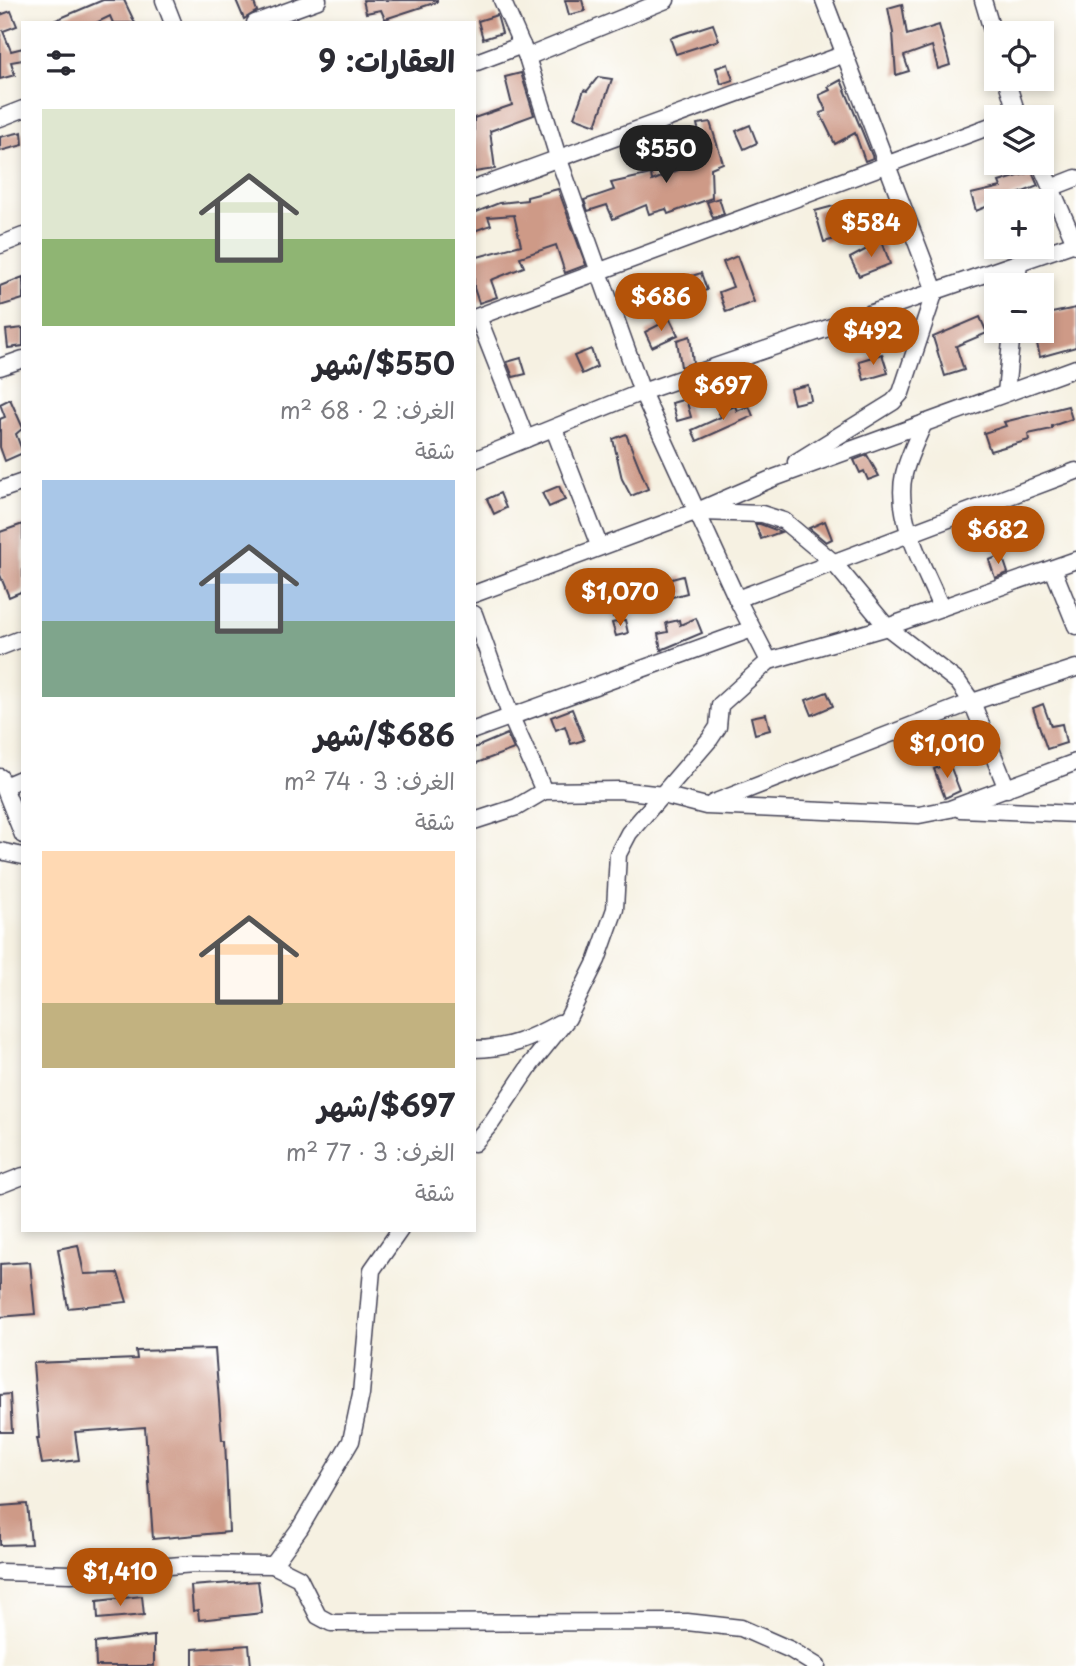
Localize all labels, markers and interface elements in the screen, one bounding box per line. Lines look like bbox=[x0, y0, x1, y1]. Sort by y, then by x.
map controls bbox=[984, 21, 1054, 343]
button: locate bbox=[984, 21, 1054, 91]
text: العقارات: 9 bbox=[318, 37, 455, 82]
icon: filters bbox=[42, 44, 80, 82]
button: layers bbox=[984, 105, 1054, 175]
pin: $550 bbox=[625, 125, 707, 185]
text: $550 bbox=[636, 130, 696, 165]
icon: home bbox=[186, 155, 312, 281]
button: + bbox=[984, 189, 1054, 259]
pin: $584 bbox=[830, 200, 912, 259]
text: $584 bbox=[841, 204, 901, 239]
button: − bbox=[984, 273, 1054, 343]
pin: $686 bbox=[620, 274, 702, 333]
text: $686 bbox=[631, 278, 691, 313]
pin: $492 bbox=[832, 308, 914, 367]
text: $492 bbox=[843, 312, 903, 347]
text: $550/شهر bbox=[313, 340, 455, 385]
pin: $697 bbox=[682, 362, 764, 422]
text: $697 bbox=[694, 367, 752, 402]
text: الغرف: 2 · 68 m² bbox=[280, 392, 455, 427]
text: شقة bbox=[415, 432, 455, 467]
pin: $682 bbox=[957, 506, 1039, 566]
text: $682 bbox=[968, 511, 1028, 546]
icon: home bbox=[186, 526, 312, 652]
pin: $1,070 bbox=[563, 568, 677, 628]
text: $1,070 bbox=[581, 573, 659, 608]
text: $686/شهر bbox=[314, 711, 455, 756]
pin: $1,010 bbox=[890, 720, 1004, 780]
text: $1,010 bbox=[909, 725, 985, 760]
text: الغرف: 3 · 74 m² bbox=[284, 763, 455, 798]
text: شقة bbox=[415, 803, 455, 838]
icon: home bbox=[186, 897, 312, 1023]
text: $697/شهر bbox=[318, 1082, 455, 1127]
text: الغرف: 3 · 77 m² bbox=[286, 1134, 455, 1169]
text: شقة bbox=[415, 1174, 455, 1209]
pin: $1,410 bbox=[63, 1548, 177, 1608]
text: $1,410 bbox=[83, 1553, 157, 1588]

